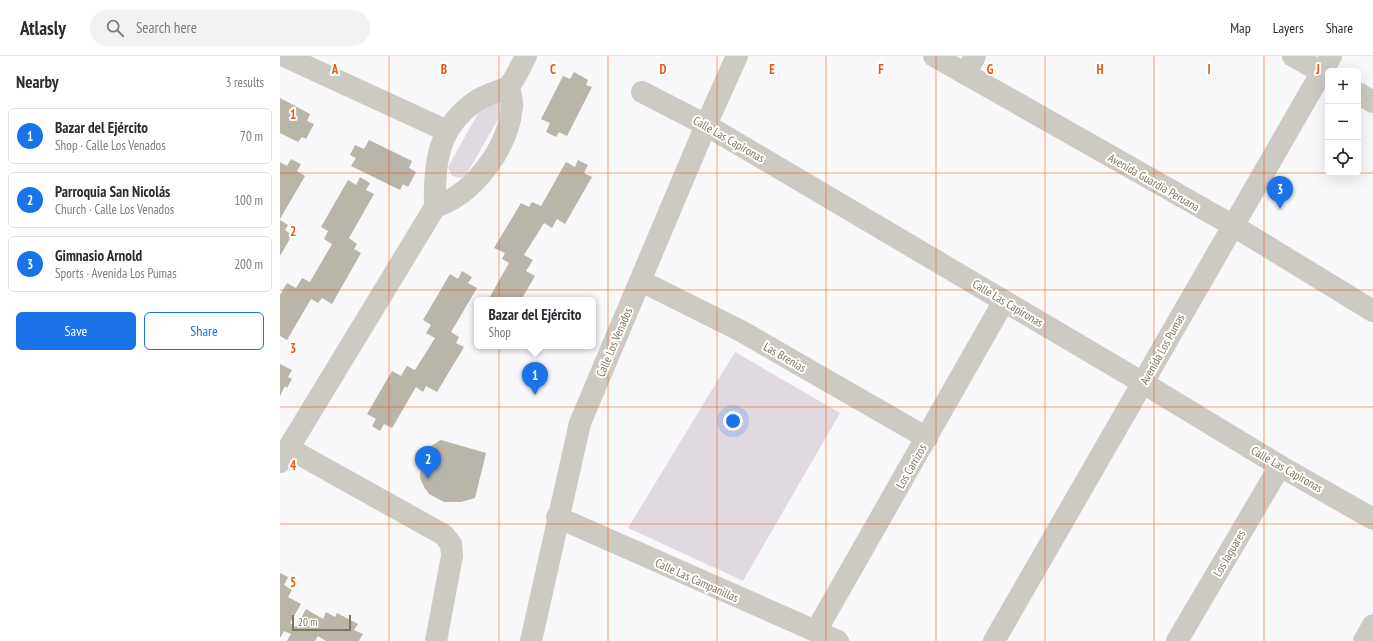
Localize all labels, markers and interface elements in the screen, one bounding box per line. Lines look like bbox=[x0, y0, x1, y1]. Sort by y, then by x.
search box bbox=[90, 10, 370, 46]
text: Atlasly bbox=[20, 16, 66, 40]
icon: search bbox=[104, 17, 126, 39]
text: Search here bbox=[136, 18, 197, 37]
text: Map bbox=[1230, 19, 1251, 37]
text: Layers bbox=[1273, 19, 1304, 37]
text: Share bbox=[1326, 19, 1353, 37]
text: A bbox=[331, 61, 339, 78]
text: B bbox=[441, 61, 447, 78]
text: C bbox=[550, 61, 556, 78]
text: D bbox=[660, 61, 667, 78]
text: E bbox=[769, 61, 775, 78]
text: F bbox=[878, 61, 884, 78]
text: G bbox=[987, 61, 994, 78]
text: H bbox=[1097, 61, 1104, 78]
text: I bbox=[1207, 61, 1211, 78]
text: J bbox=[1315, 61, 1320, 78]
map controls bbox=[1325, 68, 1361, 176]
button: + bbox=[1325, 68, 1361, 104]
text: Nearby bbox=[16, 71, 59, 93]
text: 3 results bbox=[225, 74, 264, 91]
button: − bbox=[1325, 104, 1361, 140]
text: 1 bbox=[290, 106, 296, 123]
street label: Calle Las Capironas bbox=[691, 113, 767, 165]
text: Bazar del Ejército bbox=[55, 118, 148, 137]
text: 1 bbox=[27, 128, 33, 145]
text: 70 m bbox=[240, 128, 263, 145]
text: Shop · Calle Los Venados bbox=[55, 137, 166, 154]
button: locate bbox=[1325, 140, 1361, 176]
street label: Avenida Guardia Peruana bbox=[1106, 150, 1203, 214]
pin: 3 bbox=[1267, 176, 1293, 209]
text: Parroquia San Nicolás bbox=[55, 182, 170, 201]
text: 2 bbox=[27, 192, 33, 209]
text: 100 m bbox=[234, 192, 263, 209]
text: Church · Calle Los Venados bbox=[55, 201, 174, 218]
text: 2 bbox=[290, 223, 296, 240]
text: Gimnasio Arnold bbox=[55, 246, 142, 265]
text: 3 bbox=[27, 256, 33, 273]
text: 200 m bbox=[234, 256, 263, 273]
text: Sports · Avenida Los Pumas bbox=[55, 265, 177, 282]
street label: Calle Las Capironas bbox=[970, 276, 1046, 330]
popup bbox=[474, 297, 596, 349]
text: Bazar del Ejército bbox=[488, 305, 582, 324]
street label: Calle Los Venados bbox=[593, 305, 635, 379]
street label: Avenida Los Pumas bbox=[1136, 311, 1188, 387]
button: Save bbox=[16, 312, 136, 350]
button: Share bbox=[144, 312, 264, 350]
text: Shop bbox=[488, 324, 511, 341]
street label: Las Brenias bbox=[761, 339, 809, 375]
text: 3 bbox=[290, 340, 296, 357]
pin: 1 bbox=[522, 362, 548, 395]
your location bbox=[723, 411, 743, 431]
street label: Los Carrizos bbox=[892, 441, 930, 491]
street label: Calle Las Capironas bbox=[1249, 443, 1325, 495]
pin: 2 bbox=[415, 446, 441, 479]
text: 4 bbox=[290, 457, 297, 474]
street label: Los Jaguares bbox=[1210, 527, 1248, 579]
street label: Calle Las Campanillas bbox=[653, 555, 741, 605]
text: 5 bbox=[290, 574, 296, 591]
scale bar bbox=[292, 613, 351, 632]
text: 20 m bbox=[298, 615, 317, 629]

